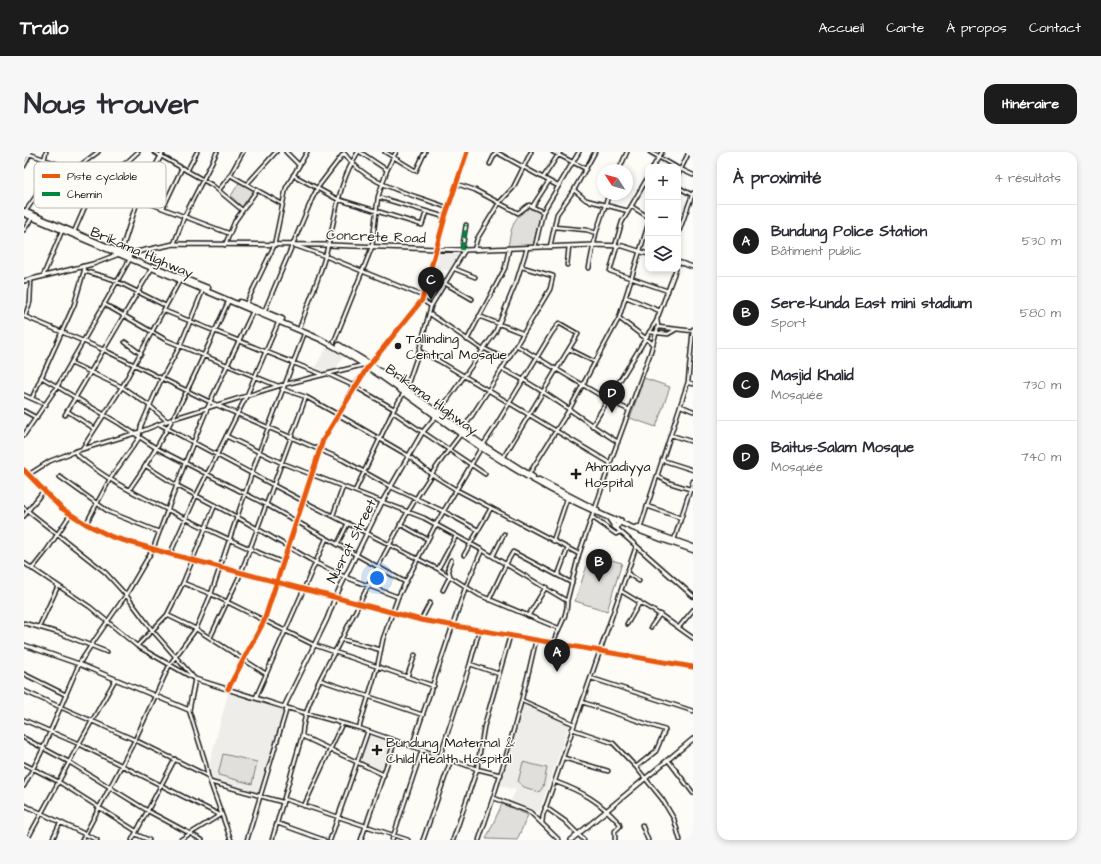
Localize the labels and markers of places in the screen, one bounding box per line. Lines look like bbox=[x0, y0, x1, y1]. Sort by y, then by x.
pin: C bbox=[418, 267, 444, 300]
place label: Tallinding Central Mosque bbox=[406, 329, 508, 365]
marker: Tallinding Central Mosque bbox=[393, 341, 403, 351]
pin: D bbox=[599, 380, 625, 413]
place label: Ahmadiyya Hospital bbox=[585, 457, 651, 493]
marker: Ahmadiyya Hospital bbox=[570, 468, 582, 480]
pin: B bbox=[586, 549, 612, 582]
pin: A bbox=[544, 639, 570, 672]
place label: Bundung Maternal & Child Health Hospital bbox=[386, 733, 516, 769]
marker: Bundung Maternal & Child Health Hospital bbox=[371, 744, 383, 756]

